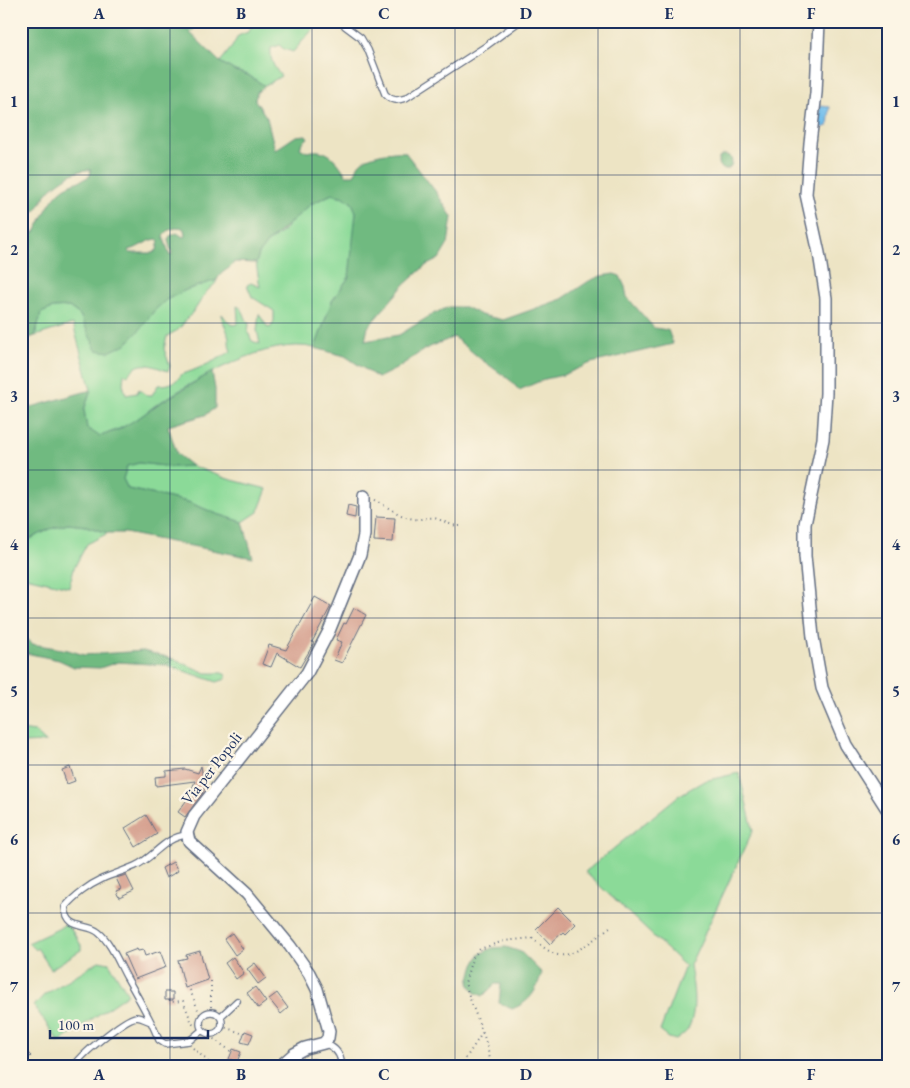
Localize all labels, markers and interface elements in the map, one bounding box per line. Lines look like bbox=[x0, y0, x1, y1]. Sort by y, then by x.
text: A bbox=[92, 3, 105, 24]
text: B bbox=[236, 3, 246, 24]
text: C bbox=[378, 3, 390, 24]
text: D bbox=[520, 3, 532, 24]
text: E bbox=[664, 3, 674, 24]
text: F bbox=[807, 3, 816, 24]
text: 1 bbox=[10, 91, 18, 112]
text: 1 bbox=[892, 91, 900, 112]
text: 2 bbox=[10, 239, 19, 260]
text: 2 bbox=[892, 239, 901, 260]
text: 3 bbox=[10, 386, 18, 407]
text: 3 bbox=[892, 386, 900, 407]
text: 4 bbox=[10, 534, 19, 555]
text: 4 bbox=[892, 534, 901, 555]
text: 5 bbox=[10, 681, 18, 702]
text: 5 bbox=[892, 681, 900, 702]
street label: Via per Popoli bbox=[176, 728, 246, 809]
text: 6 bbox=[10, 829, 19, 850]
text: 6 bbox=[892, 829, 901, 850]
text: 7 bbox=[10, 976, 19, 997]
text: 7 bbox=[892, 976, 901, 997]
scale bar bbox=[50, 1008, 208, 1040]
text: 100 m bbox=[58, 1015, 95, 1034]
text: A bbox=[92, 1064, 105, 1085]
text: B bbox=[236, 1064, 246, 1085]
text: C bbox=[378, 1064, 390, 1085]
text: D bbox=[520, 1064, 532, 1085]
text: E bbox=[664, 1064, 674, 1085]
text: F bbox=[807, 1064, 816, 1085]

